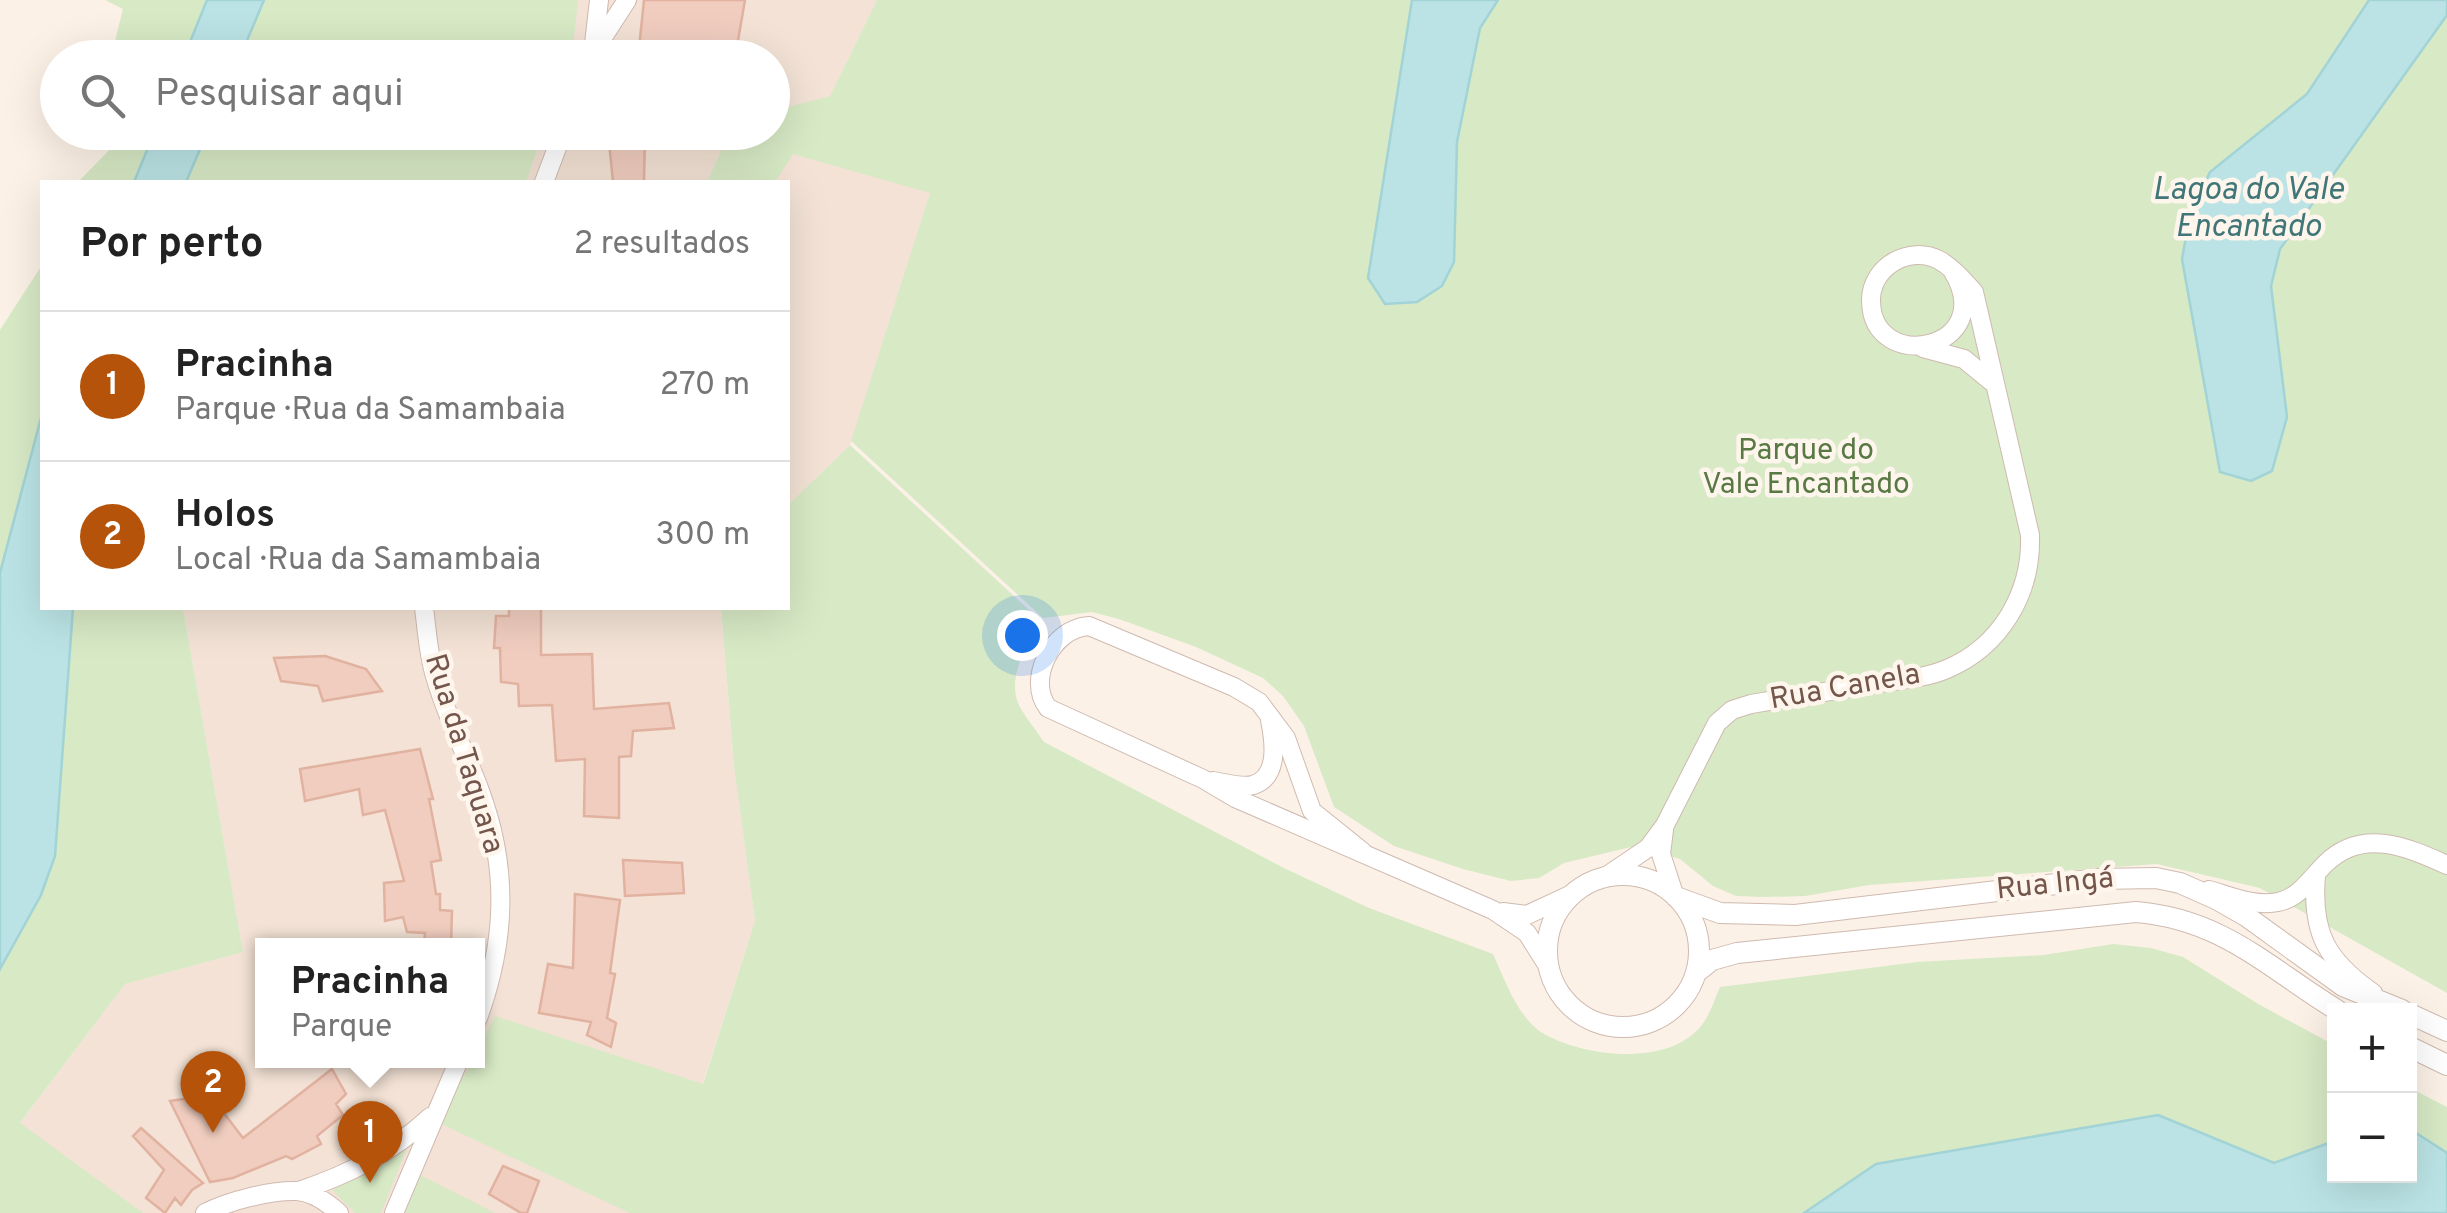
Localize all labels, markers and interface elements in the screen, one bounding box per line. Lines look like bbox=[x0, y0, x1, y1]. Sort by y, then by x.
search box bbox=[40, 40, 790, 150]
icon: search bbox=[75, 68, 130, 123]
text: Pesquisar aqui bbox=[155, 71, 404, 120]
water label: Lagoa do Vale Encantado bbox=[2152, 171, 2344, 248]
text: Por perto bbox=[80, 219, 264, 272]
text: 2 resultados bbox=[574, 225, 750, 265]
text: Pracinha bbox=[175, 342, 334, 391]
text: 1 bbox=[106, 366, 119, 406]
text: 270 m bbox=[660, 366, 750, 406]
text: Parque · Rua da Samambaia bbox=[175, 391, 566, 431]
park label: Parque do Vale Encantado bbox=[1702, 433, 1910, 504]
text: Holos bbox=[175, 492, 275, 541]
text: 2 bbox=[103, 516, 122, 556]
text: 300 m bbox=[656, 516, 750, 556]
text: Local · Rua da Samambaia bbox=[175, 541, 541, 581]
your location bbox=[997, 610, 1048, 661]
street label: Rua da Taquara bbox=[415, 650, 511, 858]
street label: Rua Canela bbox=[1767, 657, 1923, 719]
street label: Rua Ingá bbox=[1994, 860, 2116, 910]
popup bbox=[255, 938, 485, 1068]
text: Pracinha bbox=[291, 959, 449, 1008]
map controls bbox=[2327, 1003, 2417, 1183]
button: + bbox=[2327, 1003, 2417, 1093]
text: Parque bbox=[291, 1008, 392, 1048]
pin: 2 bbox=[180, 1050, 246, 1133]
button: − bbox=[2327, 1093, 2417, 1183]
pin: 1 bbox=[338, 1100, 402, 1183]

